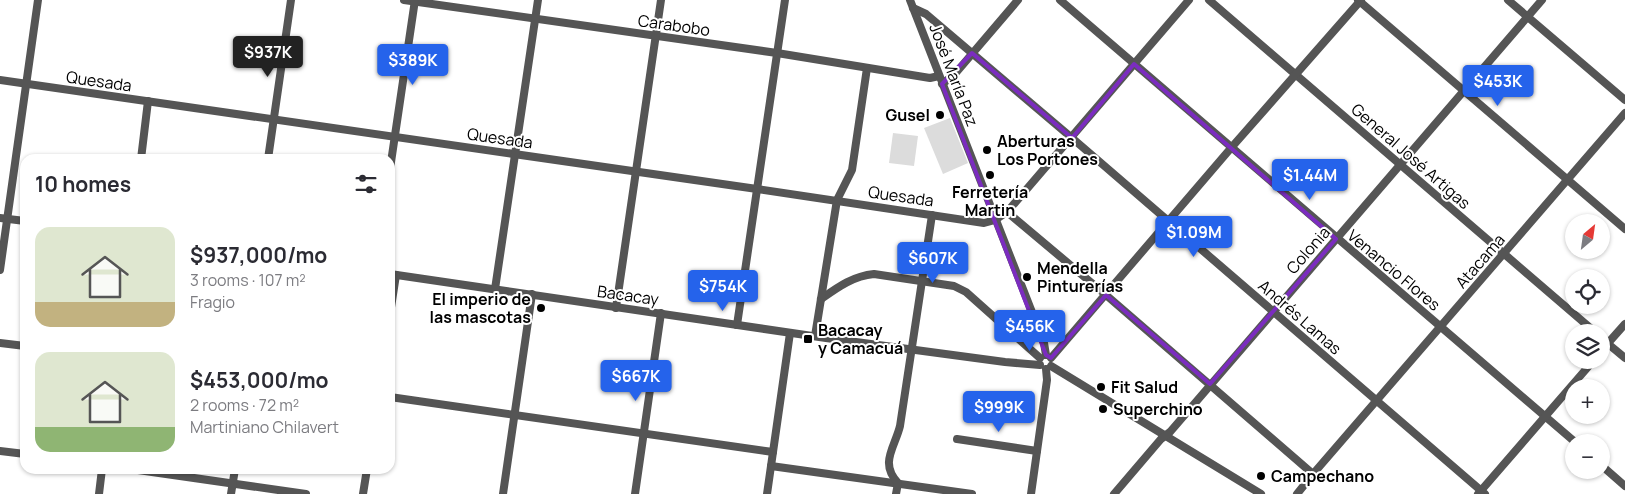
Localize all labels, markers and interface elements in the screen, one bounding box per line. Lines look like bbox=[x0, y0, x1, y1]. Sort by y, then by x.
street label: Carabobo bbox=[637, 9, 711, 41]
street label: José María Paz bbox=[924, 20, 984, 130]
pin: $937K bbox=[233, 36, 303, 78]
text: $937K bbox=[244, 41, 292, 63]
pin: $389K bbox=[378, 44, 448, 86]
text: $389K bbox=[388, 49, 438, 71]
pin: $453K bbox=[1463, 64, 1533, 107]
street label: Quesada bbox=[65, 66, 133, 96]
text: $453K bbox=[1474, 70, 1522, 92]
street label: General José Artigas bbox=[1347, 98, 1475, 214]
place label: Gusel bbox=[885, 104, 930, 126]
marker: Gusel bbox=[934, 109, 946, 121]
street label: Quesada bbox=[466, 123, 534, 153]
place label: Aberturas Los Portones bbox=[997, 130, 1098, 170]
marker: Aberturas Los Portones bbox=[981, 144, 993, 156]
pin: $1.44M bbox=[1269, 158, 1351, 201]
text: $1.44M bbox=[1283, 164, 1337, 186]
marker: Ferretería Martin bbox=[984, 169, 996, 181]
text: 10 homes bbox=[35, 170, 131, 198]
icon: filters bbox=[352, 170, 380, 198]
street label: Quesada bbox=[867, 181, 935, 211]
place label: Ferretería Martin bbox=[952, 181, 1028, 221]
north arrow bbox=[1565, 214, 1610, 259]
map controls bbox=[1565, 214, 1610, 479]
pin: $1.09M bbox=[1153, 216, 1235, 258]
text: $1.09M bbox=[1166, 221, 1222, 243]
street label: Colonia bbox=[1281, 222, 1335, 278]
street label: Venancio Flores bbox=[1343, 225, 1445, 315]
street label: Atacama bbox=[1450, 229, 1510, 293]
text: $937,000/mo bbox=[190, 241, 327, 269]
pin: $607K bbox=[898, 242, 968, 284]
icon: home bbox=[75, 247, 135, 307]
text: $607K bbox=[908, 247, 958, 269]
place label: Mendella Pinturerías bbox=[1037, 257, 1124, 297]
text: 3 rooms · 107 m² bbox=[190, 269, 306, 291]
button: locate bbox=[1565, 269, 1610, 314]
pin: $754K bbox=[688, 270, 758, 312]
marker: Mendella Pinturerías bbox=[1021, 271, 1033, 283]
text: $754K bbox=[699, 275, 747, 297]
street label: Andrés Lamas bbox=[1254, 275, 1346, 359]
street label: Bacacay bbox=[596, 280, 661, 310]
place label: El imperio de las mascotas bbox=[430, 288, 531, 328]
text: Fragio bbox=[190, 291, 235, 313]
marker: El imperio de las mascotas bbox=[535, 302, 547, 314]
pin: $456K bbox=[995, 310, 1065, 352]
text: $456K bbox=[1005, 315, 1055, 337]
place label: Bacacay y Camacuá bbox=[818, 319, 903, 359]
button: layers bbox=[1565, 324, 1610, 369]
marker: Bacacay y Camacuá bbox=[802, 333, 814, 345]
pin: $667K bbox=[601, 360, 671, 402]
text: $667K bbox=[612, 365, 660, 387]
text: $453,000/mo bbox=[190, 366, 328, 394]
icon: home bbox=[75, 372, 135, 432]
place label: Fit Salud bbox=[1111, 376, 1178, 398]
button: + bbox=[1565, 379, 1610, 424]
marker: Fit Salud bbox=[1095, 381, 1107, 393]
pin: $999K bbox=[964, 390, 1034, 433]
text: 2 rooms · 72 m² bbox=[190, 394, 299, 416]
text: $999K bbox=[974, 396, 1024, 418]
place label: Superchino bbox=[1113, 398, 1203, 420]
marker: Superchino bbox=[1097, 403, 1109, 415]
text: Martiniano Chilavert bbox=[190, 416, 339, 438]
button: − bbox=[1565, 434, 1610, 479]
place label: Campechano bbox=[1271, 465, 1374, 487]
marker: Campechano bbox=[1255, 470, 1267, 482]

